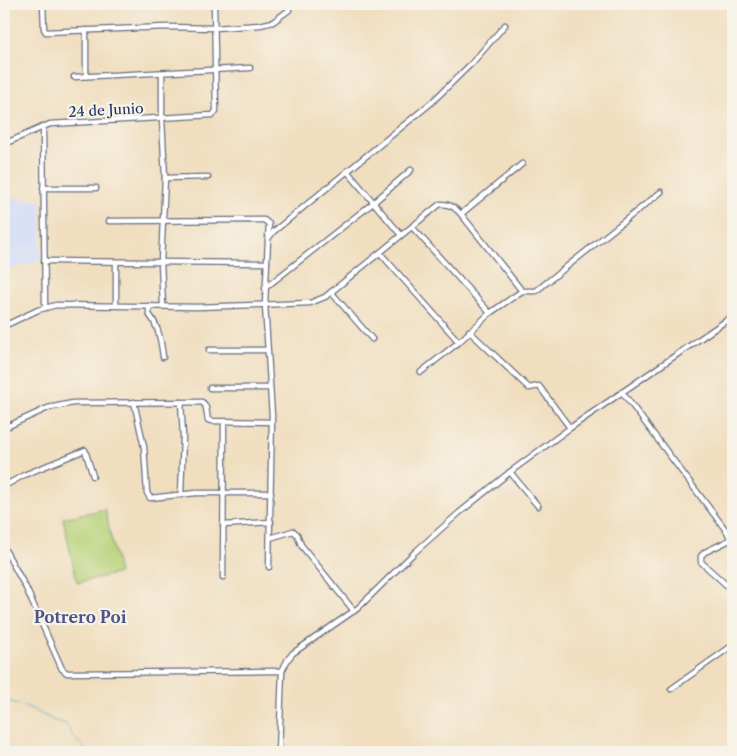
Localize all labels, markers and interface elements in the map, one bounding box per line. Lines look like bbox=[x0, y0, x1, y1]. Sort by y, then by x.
street label: 24 de Junio bbox=[68, 99, 144, 121]
district label: Potrero Poi bbox=[34, 607, 127, 627]

